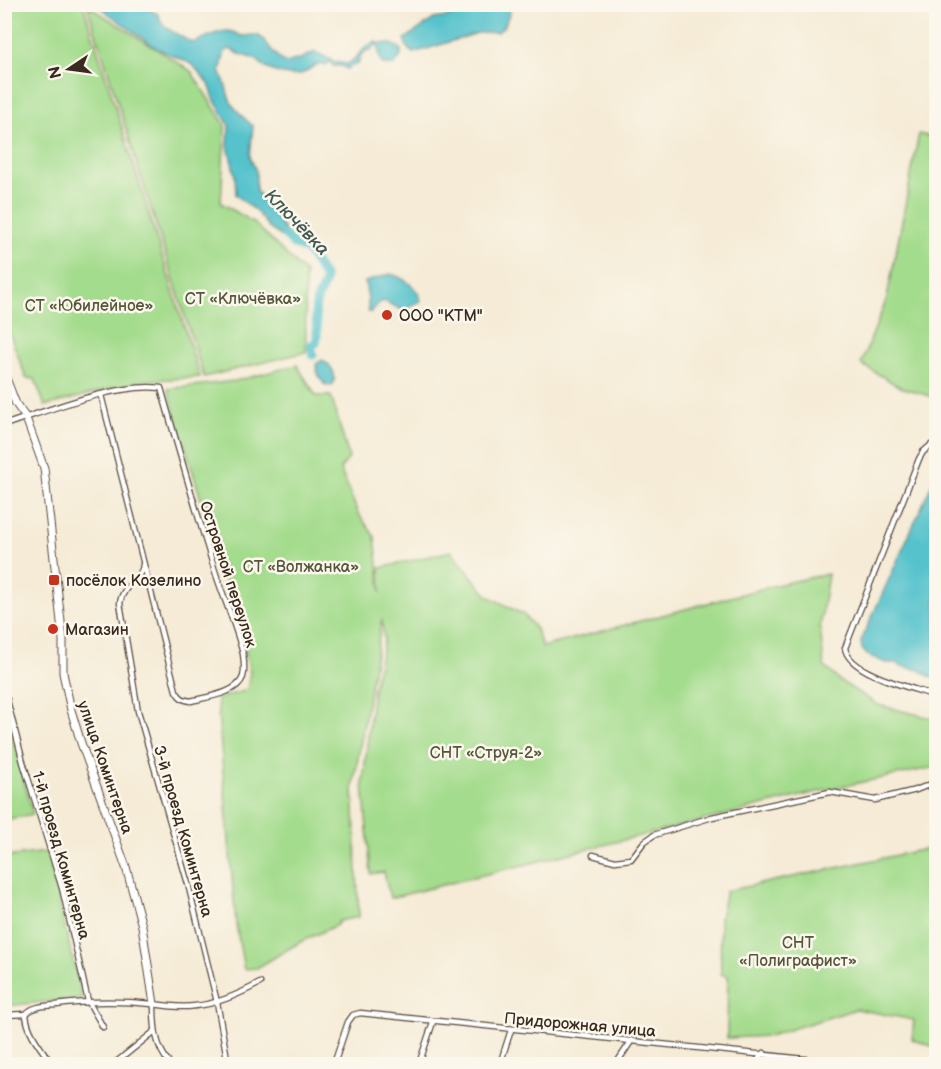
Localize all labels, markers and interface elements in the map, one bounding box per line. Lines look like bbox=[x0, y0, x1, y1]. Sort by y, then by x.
north arrow bbox=[39, 39, 99, 99]
text: N bbox=[45, 64, 66, 80]
water label: Ключёвка bbox=[260, 185, 333, 260]
park label: СТ «Ключёвка» bbox=[185, 290, 301, 309]
park label: СТ «Юбилейное» bbox=[25, 297, 153, 316]
place label: ООО "КТМ" bbox=[399, 307, 483, 326]
marker: ООО "КТМ" bbox=[380, 308, 394, 322]
street label: Островной переулок bbox=[195, 499, 260, 651]
park label: СТ «Волжанка» bbox=[243, 558, 359, 577]
place label: посёлок Козелино bbox=[66, 572, 201, 591]
marker: посёлок Козелино bbox=[47, 573, 61, 587]
place label: Магазин bbox=[65, 621, 129, 640]
marker: Магазин bbox=[46, 622, 60, 636]
street label: улица Коминтерна bbox=[73, 698, 136, 837]
street label: 3-й проезд Коминтерна bbox=[149, 743, 216, 920]
park label: СНТ «Струя-2» bbox=[430, 744, 542, 763]
street label: 1-й проезд Коминтерна bbox=[27, 769, 94, 942]
park label: СНТ «Полиграфист» bbox=[739, 934, 857, 971]
street label: Придорожная улица bbox=[503, 1009, 657, 1042]

